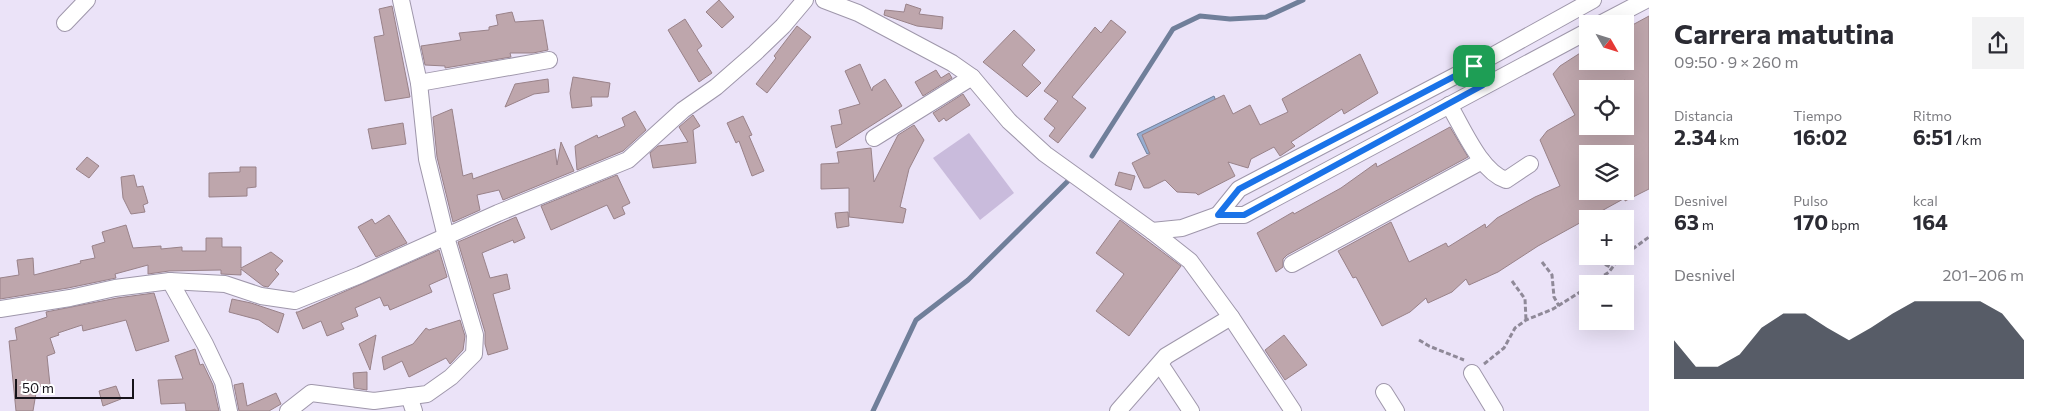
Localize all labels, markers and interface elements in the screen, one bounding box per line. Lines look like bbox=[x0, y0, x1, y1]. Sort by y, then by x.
north arrow bbox=[1579, 15, 1634, 70]
map controls bbox=[1579, 15, 1634, 330]
text: Carrera matutina bbox=[1674, 16, 1894, 50]
button: share bbox=[1972, 17, 2024, 69]
pin bbox=[1453, 45, 1495, 87]
icon: arrive bbox=[1460, 52, 1488, 80]
text: 09:50 · 9 × 260 m bbox=[1674, 52, 1798, 71]
button: locate bbox=[1579, 80, 1634, 135]
text: Distancia bbox=[1674, 107, 1733, 124]
text: Tiempo bbox=[1793, 107, 1842, 124]
text: Ritmo bbox=[1913, 107, 1952, 124]
text: 2.34 bbox=[1674, 124, 1717, 149]
text: 16:02 bbox=[1793, 124, 1847, 149]
text: 6:51 bbox=[1913, 124, 1953, 149]
text: km bbox=[1717, 131, 1739, 148]
text: /km bbox=[1953, 131, 1982, 148]
button: layers bbox=[1579, 145, 1634, 200]
text: Desnivel bbox=[1674, 192, 1728, 209]
text: Pulso bbox=[1793, 192, 1828, 209]
text: kcal bbox=[1913, 192, 1938, 209]
text: 63 bbox=[1674, 209, 1699, 234]
text: 170 bbox=[1793, 209, 1828, 234]
text: 164 bbox=[1913, 209, 1948, 234]
button: + bbox=[1579, 210, 1634, 265]
text: m bbox=[1699, 216, 1714, 233]
text: bpm bbox=[1828, 216, 1860, 233]
text: Desnivel bbox=[1674, 265, 1735, 284]
text: 201–206 m bbox=[1942, 265, 2024, 284]
button: − bbox=[1579, 275, 1634, 330]
scale bar bbox=[15, 376, 134, 399]
text: 50 m bbox=[22, 379, 54, 396]

